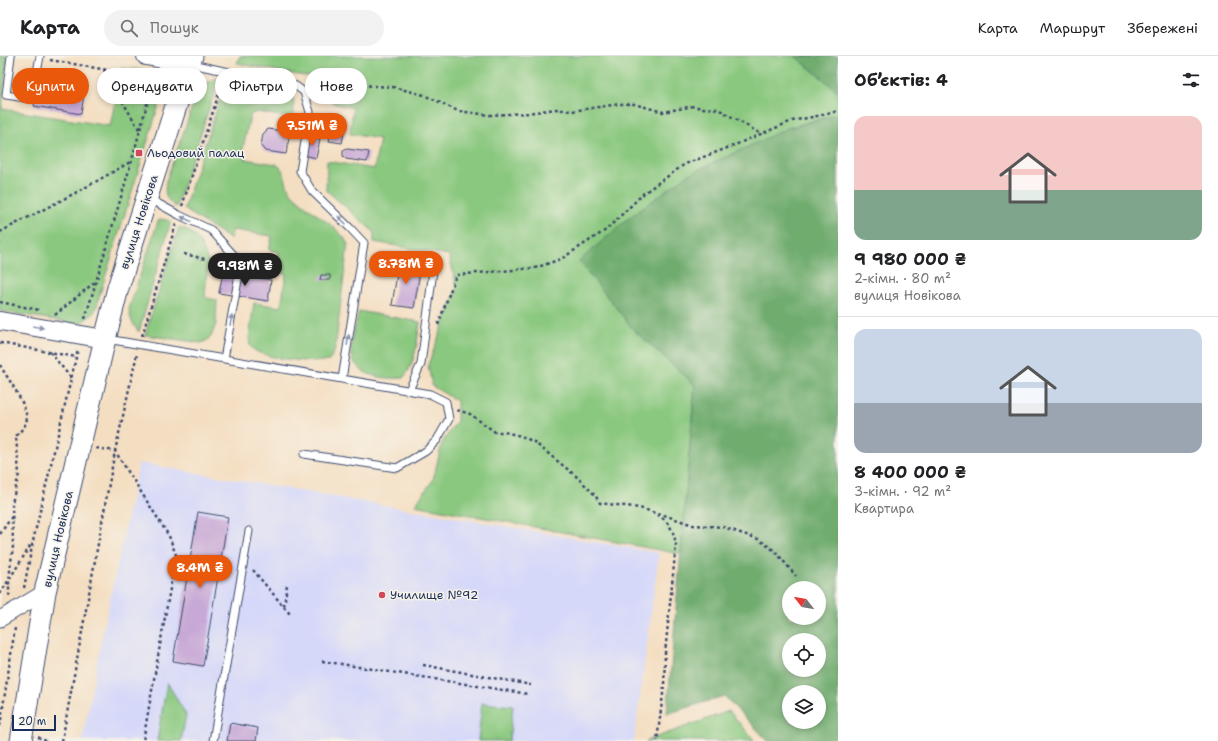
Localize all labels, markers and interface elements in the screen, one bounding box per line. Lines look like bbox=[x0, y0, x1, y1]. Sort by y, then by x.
search box bbox=[104, 10, 384, 46]
text: Карта bbox=[20, 15, 80, 40]
icon: search bbox=[118, 17, 140, 39]
text: Пошук bbox=[150, 18, 199, 38]
text: Карта bbox=[978, 19, 1018, 37]
text: Маршрут bbox=[1040, 19, 1105, 37]
text: Збережені bbox=[1127, 19, 1198, 37]
chip: Купити bbox=[12, 68, 89, 104]
chip: Орендувати bbox=[97, 68, 207, 104]
chip: Фільтри bbox=[215, 68, 297, 104]
chip: Нове bbox=[305, 68, 367, 104]
text: Об’єктів: 4 bbox=[854, 69, 948, 91]
icon: filters bbox=[1180, 69, 1202, 91]
pin: 7.51M ₴ bbox=[275, 113, 349, 147]
text: 7.51M ₴ bbox=[286, 117, 338, 134]
icon: home bbox=[992, 142, 1064, 214]
place label: Льодовий палац bbox=[147, 145, 245, 161]
marker: Льодовий палац bbox=[134, 148, 144, 158]
street label: вулиця Новікова bbox=[116, 172, 162, 271]
one-way arrow bbox=[180, 216, 192, 222]
one-way arrow bbox=[338, 216, 347, 225]
text: 9 980 000 ₴ bbox=[854, 248, 966, 270]
pin: 8.78M ₴ bbox=[369, 251, 443, 285]
pin: 9.98M ₴ bbox=[208, 253, 282, 287]
text: 8.78M ₴ bbox=[378, 255, 434, 272]
text: 9.98M ₴ bbox=[217, 257, 273, 274]
text: 2-кімн. · 80 m² bbox=[854, 270, 951, 287]
text: вулиця Новікова bbox=[854, 287, 961, 304]
one-way arrow bbox=[228, 314, 234, 327]
one-way arrow bbox=[32, 325, 45, 331]
one-way arrow bbox=[345, 334, 351, 346]
icon: home bbox=[992, 355, 1064, 427]
text: 8 400 000 ₴ bbox=[854, 461, 966, 483]
text: 3-кімн. · 92 m² bbox=[854, 483, 951, 500]
street label: вулиця Новікова bbox=[39, 489, 77, 589]
text: Квартира bbox=[854, 500, 914, 517]
pin: 8.4M ₴ bbox=[167, 555, 233, 589]
text: 8.4M ₴ bbox=[176, 559, 224, 576]
north arrow bbox=[782, 581, 826, 625]
map controls bbox=[782, 581, 826, 729]
place label: Училище №92 bbox=[390, 587, 478, 603]
marker: Училище №92 bbox=[377, 590, 387, 600]
button: locate bbox=[782, 633, 826, 677]
button: layers bbox=[782, 685, 826, 729]
scale bar bbox=[12, 713, 56, 732]
text: 20 m bbox=[18, 714, 46, 729]

